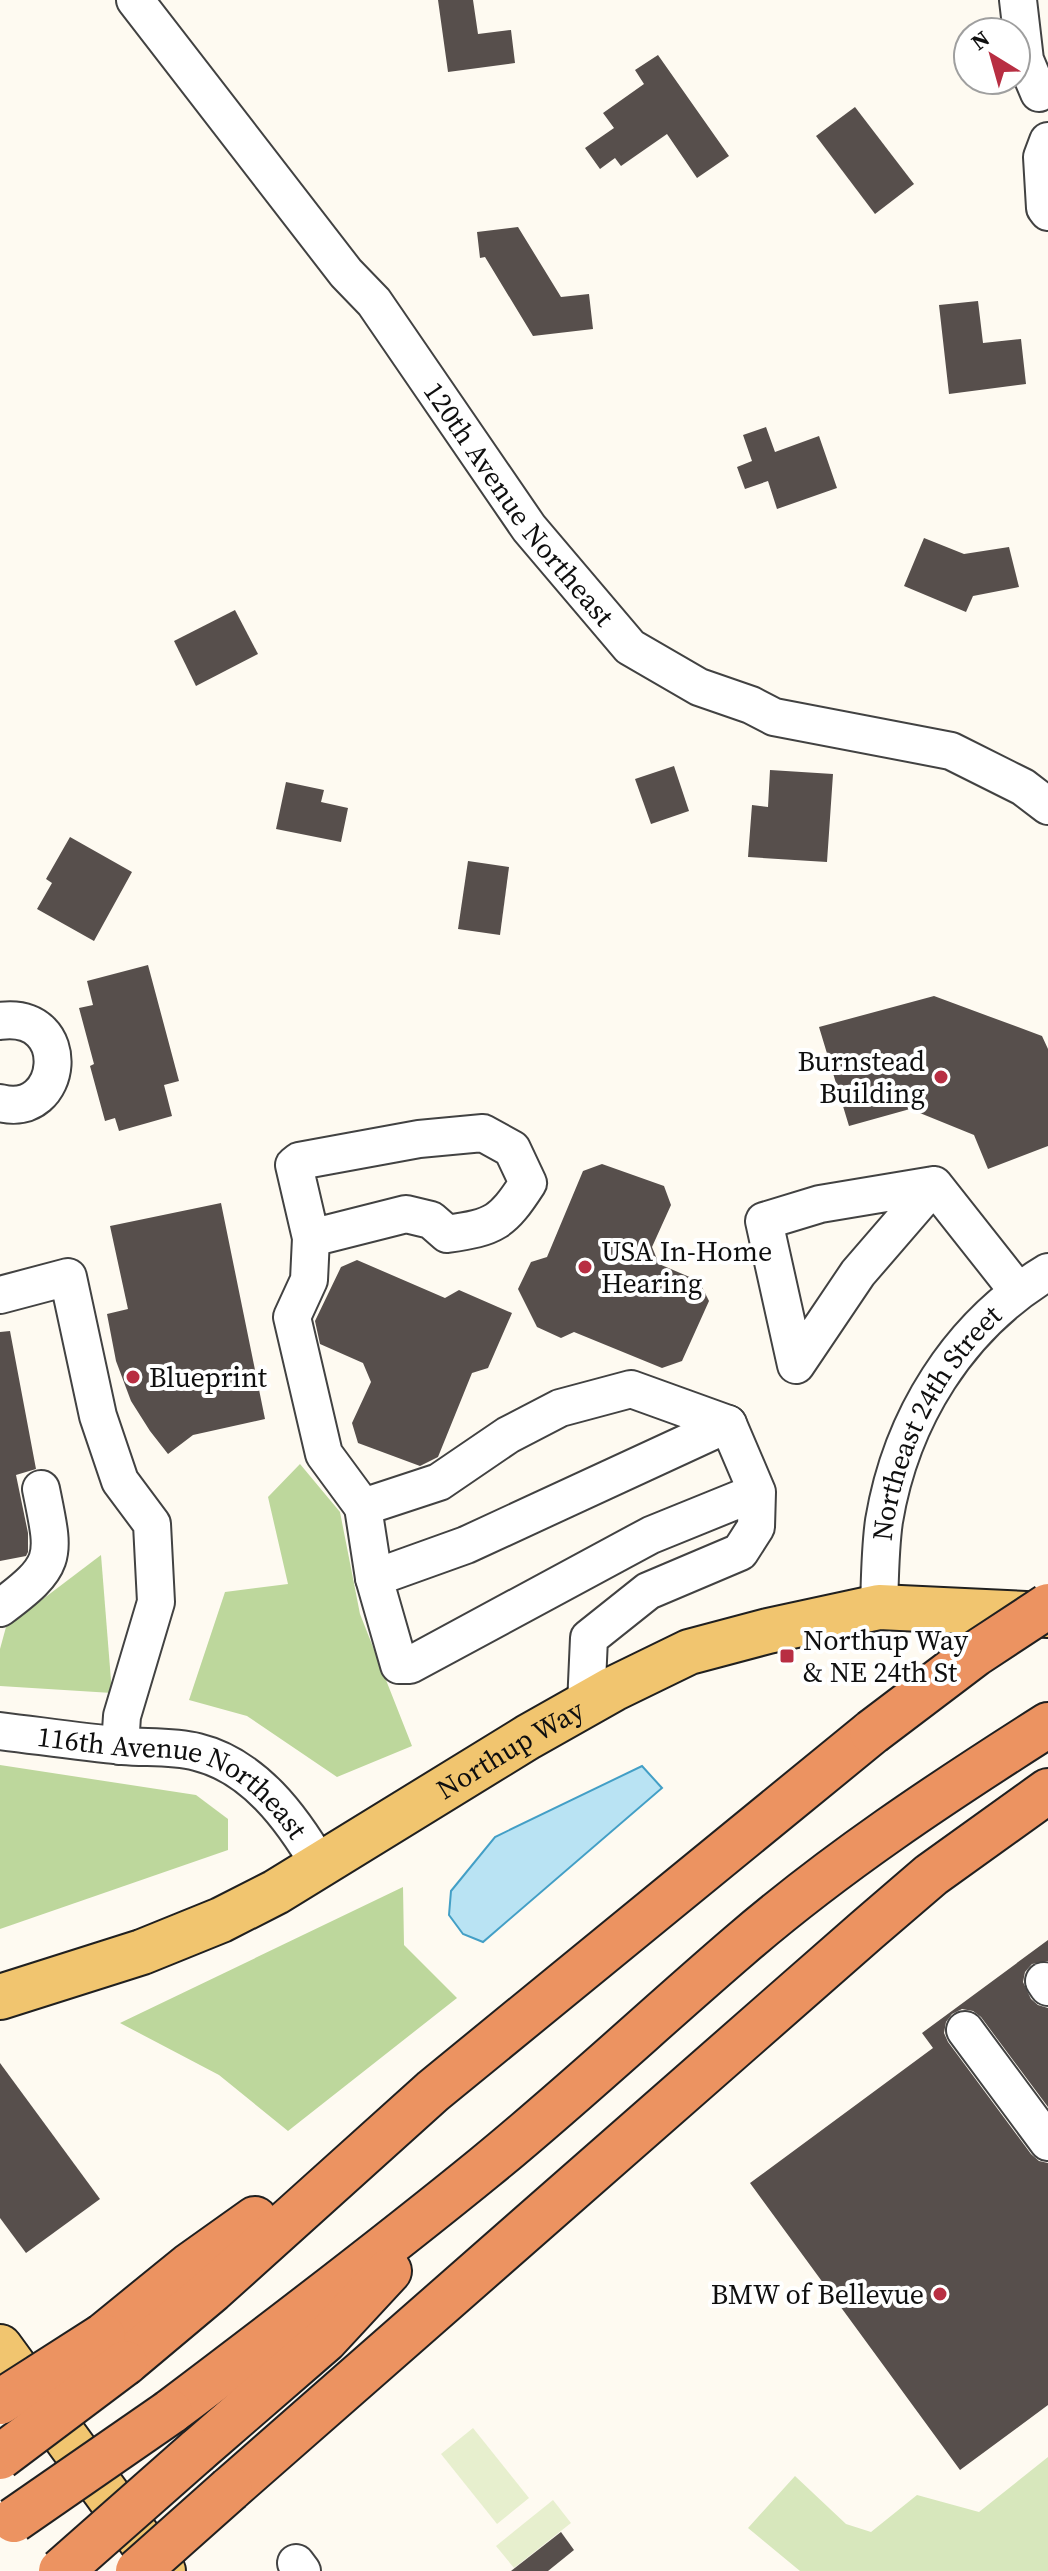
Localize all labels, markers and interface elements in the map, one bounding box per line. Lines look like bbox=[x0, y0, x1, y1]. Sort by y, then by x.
north arrow bbox=[952, 16, 1032, 96]
text: N bbox=[965, 23, 995, 57]
street label: 120th Avenue Northeast bbox=[415, 374, 624, 635]
place label: Burnstead Building bbox=[797, 1042, 925, 1112]
marker: Burnstead Building bbox=[932, 1068, 950, 1086]
place label: USA In-Home Hearing bbox=[601, 1232, 772, 1302]
marker: USA In-Home Hearing bbox=[576, 1258, 594, 1276]
street label: Northeast 24th Street bbox=[863, 1296, 1010, 1543]
place label: Blueprint bbox=[149, 1358, 268, 1396]
marker: Blueprint bbox=[124, 1368, 142, 1386]
place label: Northup Way & NE 24th St bbox=[803, 1621, 969, 1691]
marker: Northup Way & NE 24th St bbox=[778, 1647, 796, 1665]
street label: Northup Way bbox=[429, 1690, 591, 1808]
street label: 116th Avenue Northeast bbox=[35, 1717, 317, 1847]
place label: BMW of Bellevue bbox=[711, 2275, 924, 2313]
marker: BMW of Bellevue bbox=[931, 2285, 949, 2303]

